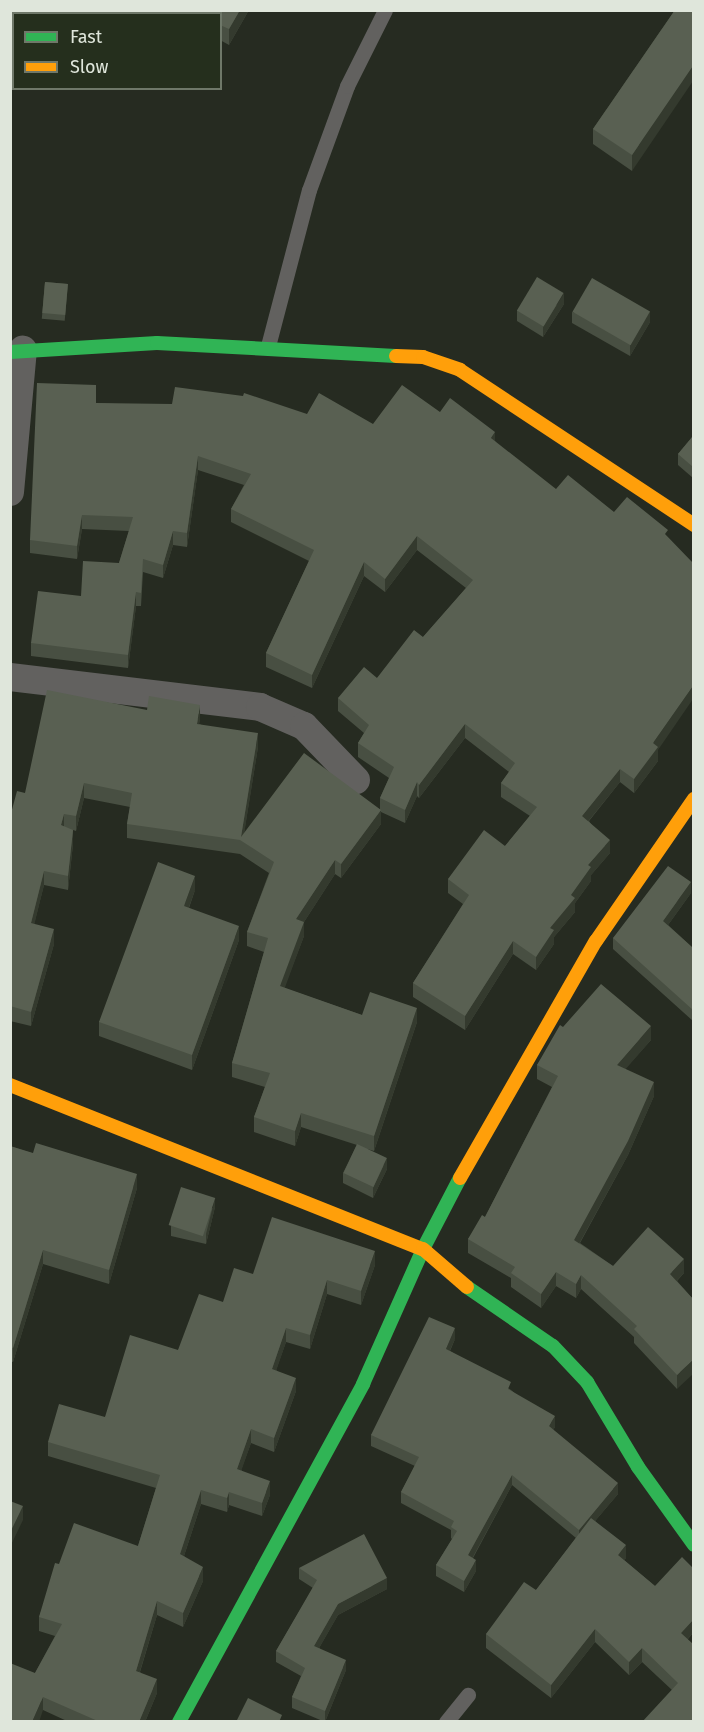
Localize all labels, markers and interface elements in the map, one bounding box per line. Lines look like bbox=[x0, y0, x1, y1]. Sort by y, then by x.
legend bbox=[12, 12, 222, 90]
text: Fast bbox=[70, 26, 102, 48]
text: Slow bbox=[70, 56, 108, 78]

